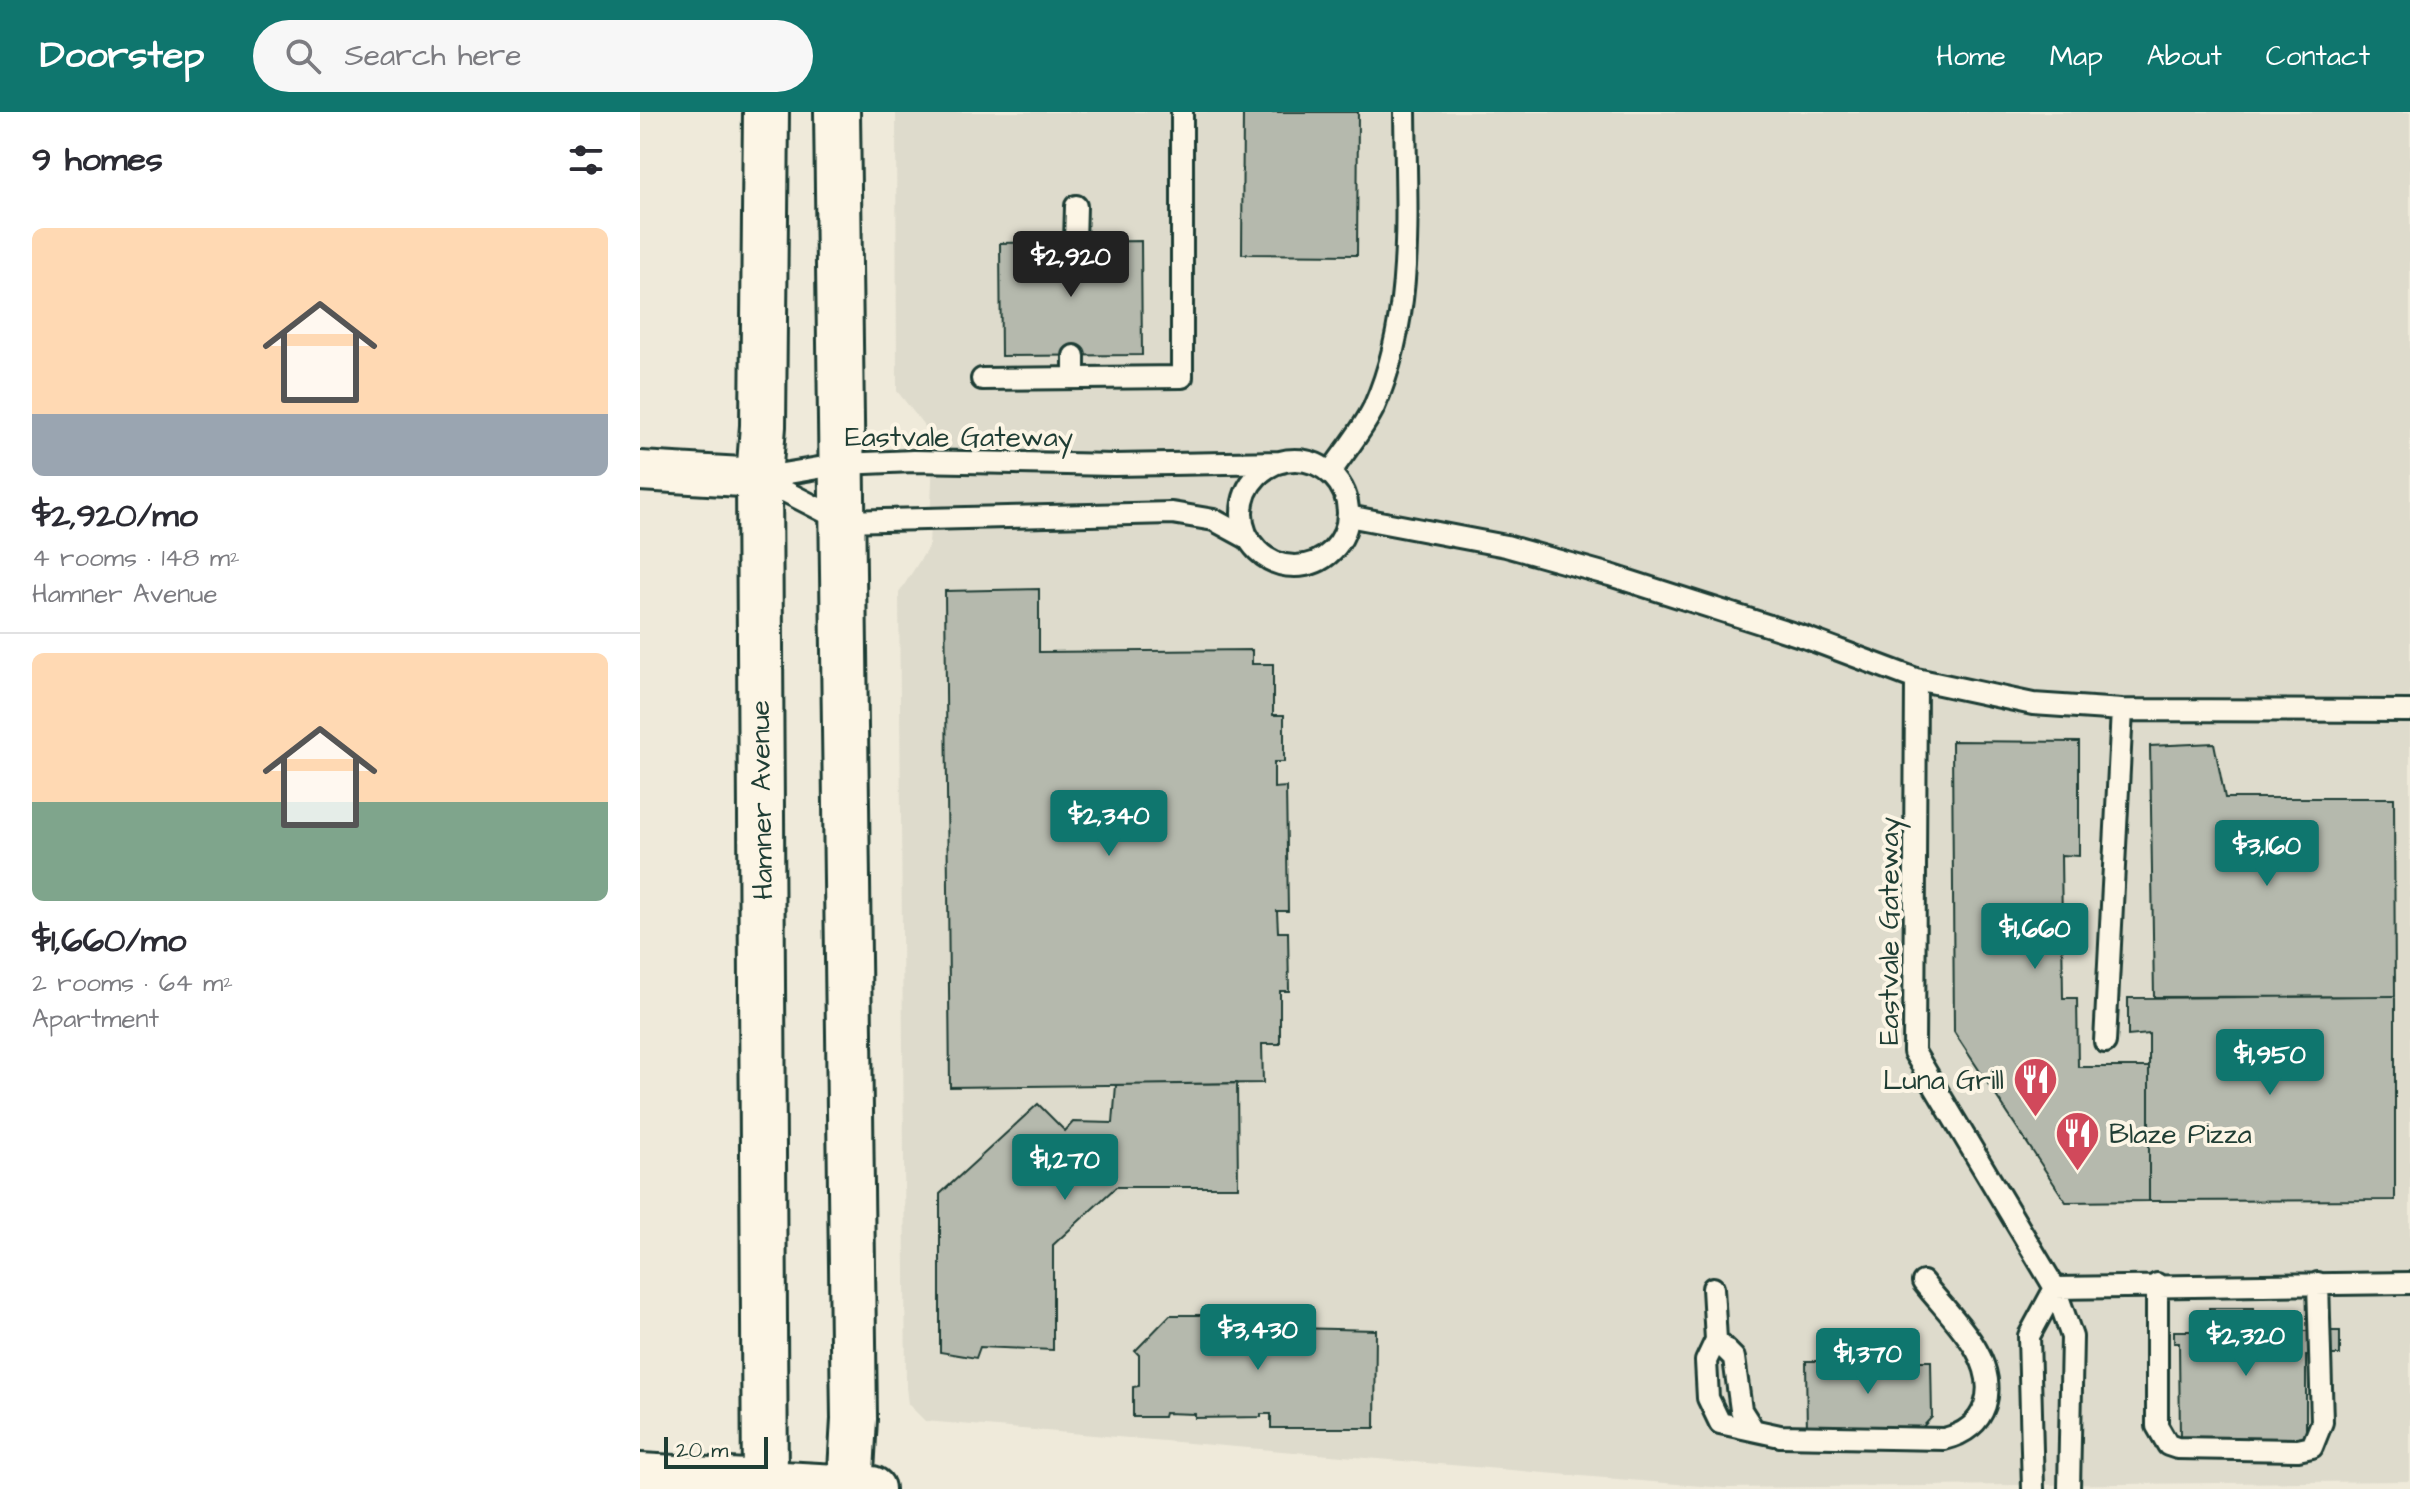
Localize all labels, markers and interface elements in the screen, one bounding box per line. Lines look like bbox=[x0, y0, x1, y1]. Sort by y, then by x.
search box bbox=[253, 20, 813, 92]
text: Doorstep bbox=[40, 30, 205, 82]
icon: search bbox=[281, 34, 325, 78]
text: Search here bbox=[345, 35, 522, 77]
text: Home bbox=[1936, 37, 2006, 76]
text: Map bbox=[2050, 37, 2103, 76]
text: About bbox=[2147, 37, 2222, 76]
text: Contact bbox=[2266, 37, 2370, 76]
text: 9 homes bbox=[32, 136, 163, 184]
icon: filters bbox=[564, 138, 608, 182]
pin: $2,920 bbox=[1006, 231, 1136, 299]
text: $2,920 bbox=[1031, 239, 1111, 275]
icon: home bbox=[248, 280, 392, 424]
street label: Eastvale Gateway bbox=[845, 418, 1073, 459]
text: $2,920/mo bbox=[32, 492, 198, 540]
text: 4 rooms · 148 m² bbox=[32, 540, 240, 576]
text: Hamner Avenue bbox=[32, 576, 218, 612]
street label: Hamner Avenue bbox=[741, 700, 783, 900]
icon: home bbox=[248, 705, 392, 849]
pin: $2,340 bbox=[1044, 790, 1174, 858]
text: $2,340 bbox=[1068, 798, 1150, 834]
street label: Eastvale Gateway bbox=[1870, 817, 1911, 1045]
pin: $3,160 bbox=[2202, 820, 2332, 888]
text: $3,160 bbox=[2233, 828, 2301, 864]
pin: $1,660 bbox=[1970, 903, 2100, 971]
text: $1,660 bbox=[1999, 911, 2071, 947]
text: $1,660/mo bbox=[32, 917, 186, 965]
text: 2 rooms · 64 m² bbox=[32, 965, 233, 1001]
text: Apartment bbox=[32, 1001, 159, 1037]
pin: $1,950 bbox=[2205, 1029, 2335, 1097]
text: $1,950 bbox=[2234, 1037, 2306, 1073]
restaurant icon: Luna Grill bbox=[2011, 1056, 2059, 1119]
place label: Luna Grill bbox=[1883, 1061, 2004, 1100]
restaurant icon: Blaze Pizza bbox=[2054, 1110, 2102, 1173]
place label: Blaze Pizza bbox=[2109, 1115, 2252, 1154]
pin: $1,270 bbox=[1000, 1134, 1130, 1202]
text: $1,270 bbox=[1030, 1142, 1100, 1178]
pin: $3,430 bbox=[1193, 1304, 1323, 1372]
pin: $2,320 bbox=[2181, 1310, 2311, 1378]
text: $3,430 bbox=[1218, 1312, 1298, 1348]
text: $2,320 bbox=[2207, 1318, 2285, 1354]
pin: $1,370 bbox=[1803, 1328, 1933, 1396]
text: $1,370 bbox=[1834, 1336, 1902, 1372]
scale bar bbox=[664, 1433, 768, 1469]
text: 20 m bbox=[676, 1435, 728, 1466]

